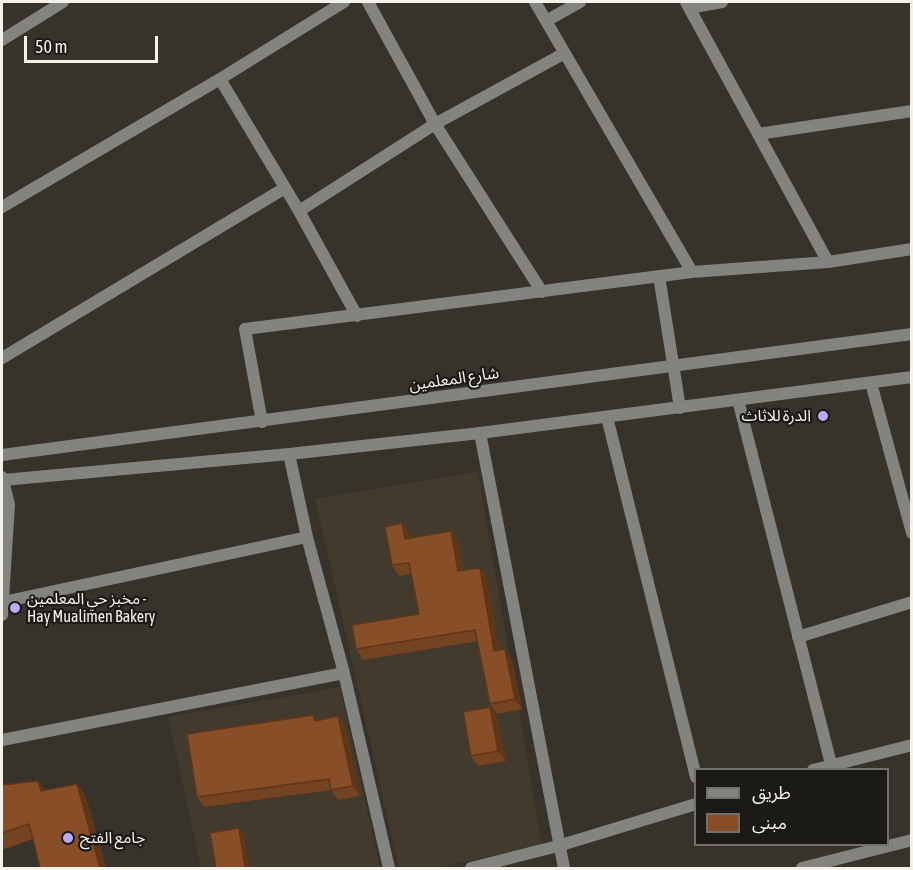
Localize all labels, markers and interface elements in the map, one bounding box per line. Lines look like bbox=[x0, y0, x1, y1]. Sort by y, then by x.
scale bar bbox=[27, 24, 160, 62]
text: 50 m bbox=[35, 36, 67, 57]
street label: شارع المعلمين bbox=[408, 363, 500, 395]
place label: الدرة للاثاث bbox=[742, 406, 811, 426]
marker: الدرة للاثاث bbox=[816, 409, 830, 423]
place label: مخبز حي المعلمين - Hay Mualimen Bakery bbox=[27, 589, 155, 627]
marker: مخبز حي المعلمين - Hay Mualimen Bakery bbox=[8, 601, 22, 615]
legend bbox=[694, 768, 889, 846]
text: طريق bbox=[752, 782, 791, 803]
text: مبنى bbox=[752, 812, 787, 833]
place label: جامع الفتح bbox=[80, 828, 145, 848]
marker: جامع الفتح bbox=[61, 831, 75, 845]

